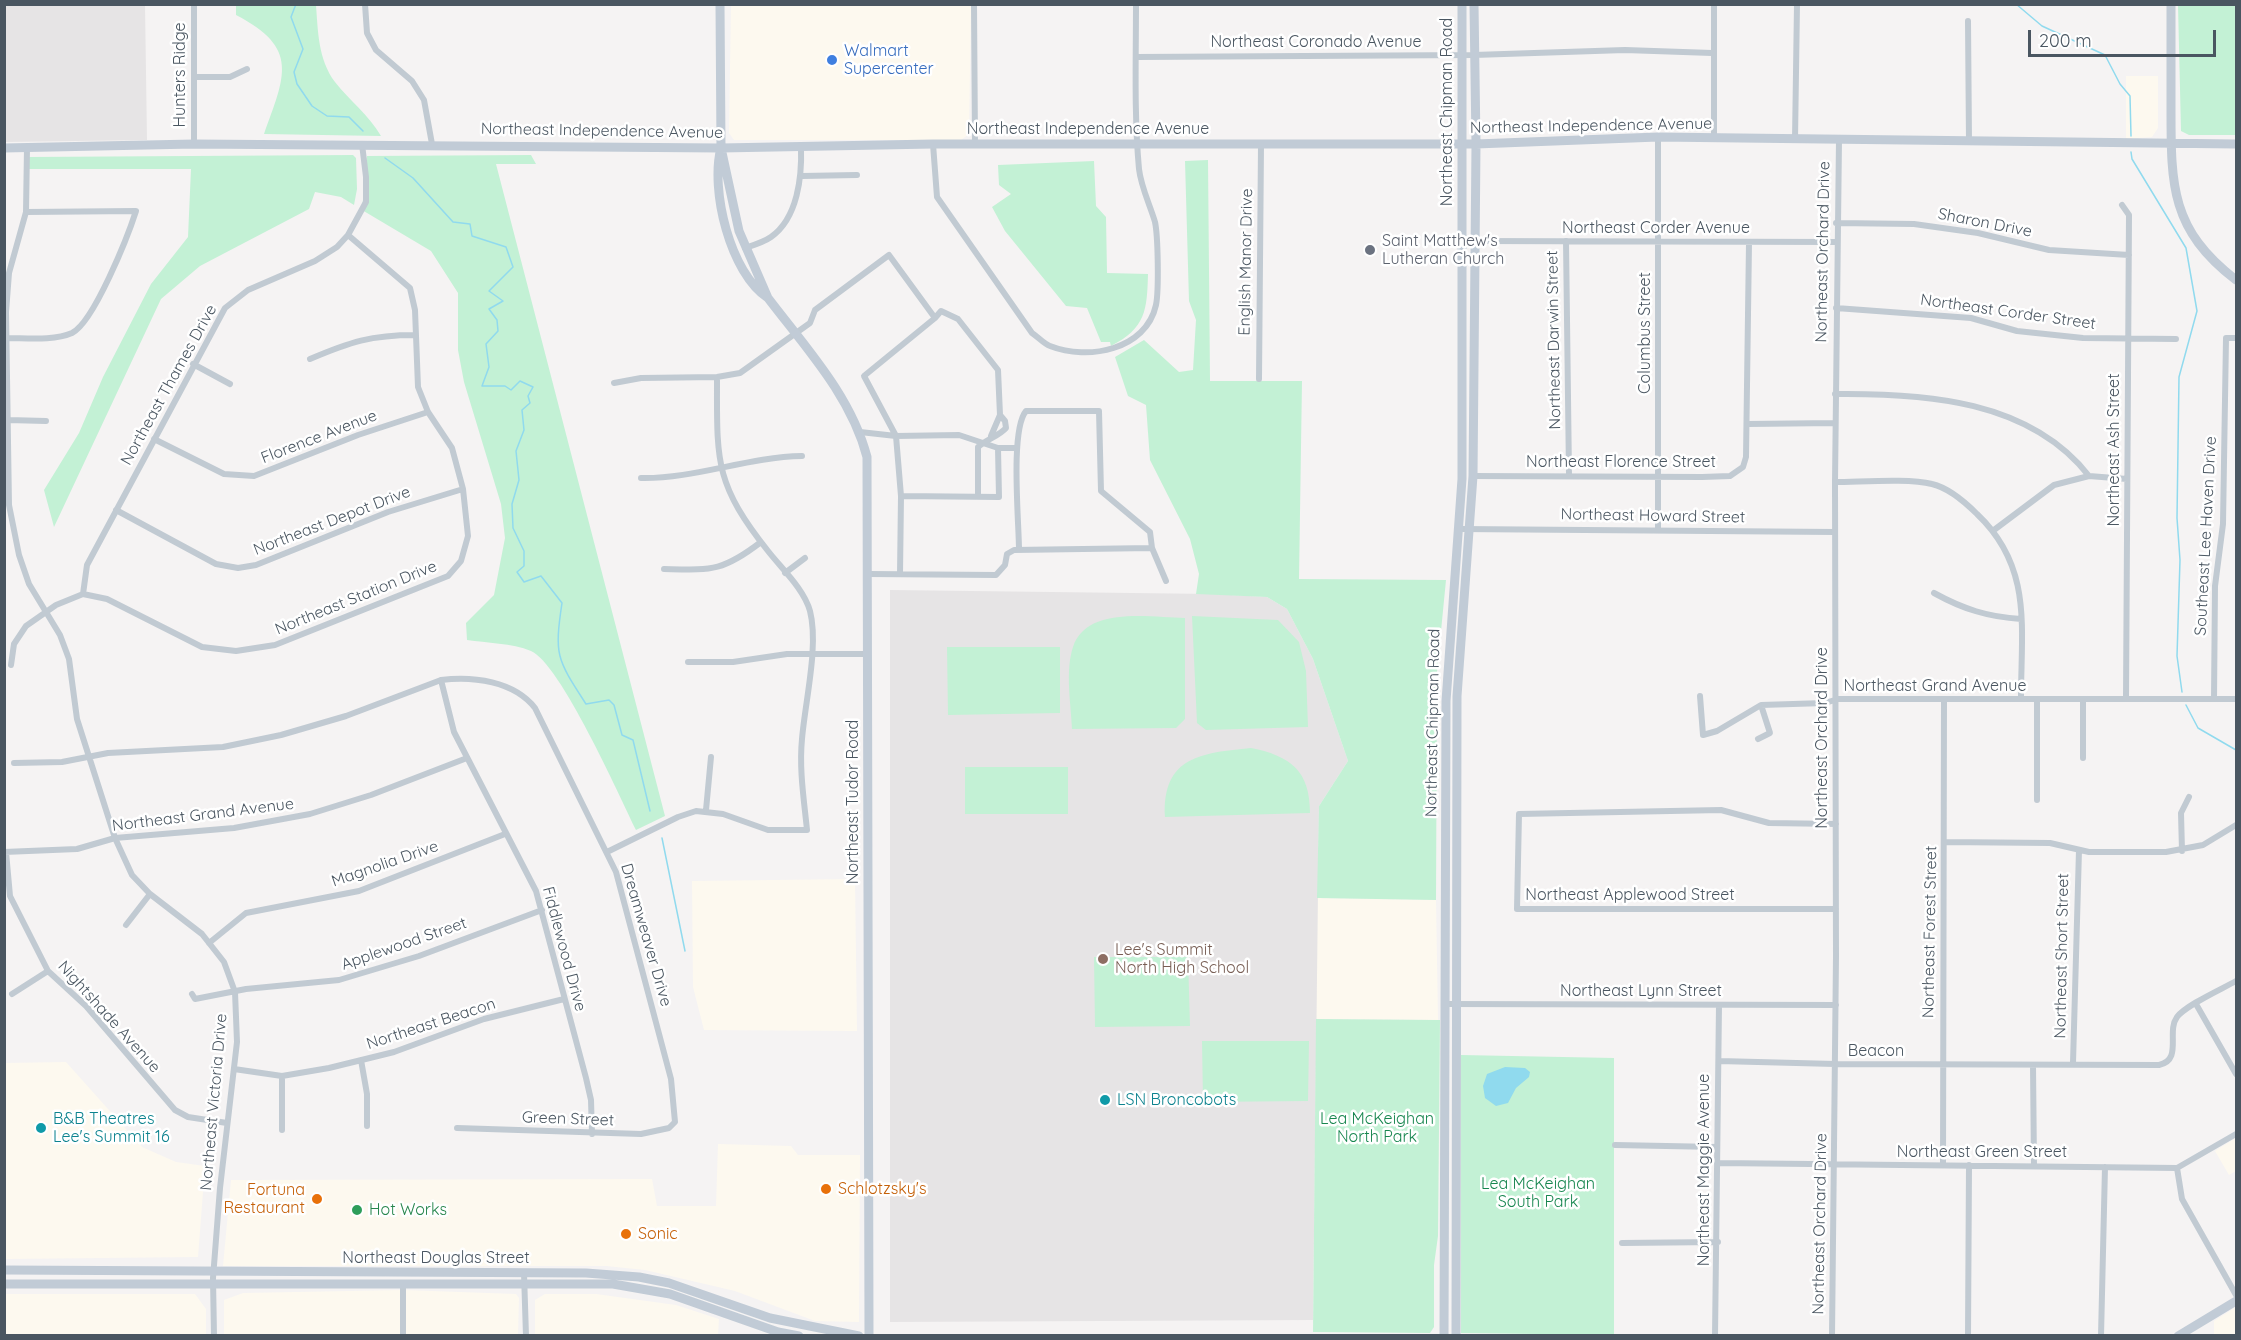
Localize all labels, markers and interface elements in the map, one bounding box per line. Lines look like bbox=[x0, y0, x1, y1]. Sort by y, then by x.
street label: Northeast Chipman Road bbox=[1437, 18, 1457, 206]
scale bar bbox=[2031, 18, 2218, 56]
street label: Hunters Ridge bbox=[170, 23, 190, 127]
text: 200 m bbox=[2039, 29, 2092, 52]
street label: Northeast Coronado Avenue bbox=[1210, 32, 1422, 52]
place label: Walmart Supercenter bbox=[844, 41, 934, 79]
marker: Walmart Supercenter bbox=[825, 53, 839, 67]
street label: Northeast Independence Avenue bbox=[1470, 114, 1712, 138]
street label: Northeast Independence Avenue bbox=[481, 119, 723, 143]
street label: Northeast Independence Avenue bbox=[967, 119, 1209, 139]
street label: Northeast Orchard Drive bbox=[1812, 161, 1834, 343]
street label: English Manor Drive bbox=[1235, 188, 1257, 336]
street label: Sharon Drive bbox=[1936, 204, 2034, 242]
street label: Northeast Corder Avenue bbox=[1562, 218, 1750, 238]
place label: Saint Matthew's Lutheran Church bbox=[1382, 231, 1504, 269]
marker: Saint Matthew's Lutheran Church bbox=[1363, 243, 1377, 257]
street label: Northeast Darwin Street bbox=[1543, 250, 1565, 430]
street label: Columbus Street bbox=[1635, 272, 1655, 394]
street label: Northeast Corder Street bbox=[1919, 290, 2097, 334]
street label: Northeast Thames Drive bbox=[117, 301, 221, 469]
street label: Northeast Ash Street bbox=[2104, 373, 2124, 527]
street label: Florence Avenue bbox=[258, 406, 380, 468]
street label: Southeast Lee Haven Drive bbox=[2191, 436, 2221, 636]
street label: Northeast Florence Street bbox=[1526, 452, 1716, 472]
street label: Northeast Depot Drive bbox=[251, 482, 413, 560]
street label: Northeast Howard Street bbox=[1561, 505, 1745, 527]
street label: Northeast Station Drive bbox=[272, 557, 440, 639]
street label: Northeast Chipman Road bbox=[1422, 629, 1444, 817]
street label: Northeast Orchard Drive bbox=[1812, 647, 1832, 829]
street label: Northeast Grand Avenue bbox=[1844, 676, 2026, 696]
street label: Northeast Tudor Road bbox=[843, 720, 863, 884]
street label: Northeast Grand Avenue bbox=[111, 794, 295, 836]
street label: Magnolia Drive bbox=[329, 837, 441, 891]
street label: Northeast Forest Street bbox=[1919, 846, 1941, 1018]
street label: Dreamweaver Drive bbox=[616, 861, 676, 1009]
street label: Northeast Short Street bbox=[2051, 873, 2073, 1039]
street label: Fiddlewood Drive bbox=[538, 885, 590, 1013]
street label: Northeast Applewood Street bbox=[1525, 885, 1735, 905]
street label: Applewood Street bbox=[339, 914, 469, 974]
place label: Lee's Summit North High School bbox=[1115, 940, 1249, 978]
marker: Lee's Summit North High School bbox=[1096, 952, 1110, 966]
street label: Nightshade Avenue bbox=[54, 957, 164, 1077]
street label: Northeast Lynn Street bbox=[1560, 981, 1722, 1001]
street label: Northeast Beacon bbox=[364, 994, 498, 1054]
street label: Northeast Victoria Drive bbox=[197, 1013, 231, 1191]
street label: Beacon bbox=[1848, 1041, 1904, 1061]
street label: Northeast Maggie Avenue bbox=[1694, 1074, 1714, 1266]
place label: LSN Broncobots bbox=[1117, 1090, 1236, 1110]
marker: LSN Broncobots bbox=[1098, 1093, 1112, 1107]
street label: Green Street bbox=[522, 1108, 614, 1130]
place label: B&B Theatres Lee's Summit 16 bbox=[53, 1109, 170, 1147]
park label: Lea McKeighan North Park bbox=[1320, 1109, 1434, 1147]
marker: B&B Theatres Lee's Summit 16 bbox=[34, 1121, 48, 1135]
street label: Northeast Orchard Drive bbox=[1809, 1133, 1831, 1315]
street label: Northeast Green Street bbox=[1897, 1142, 2067, 1162]
park label: Lea McKeighan South Park bbox=[1481, 1174, 1595, 1212]
place label: Schlotzsky's bbox=[838, 1179, 926, 1199]
place label: Fortuna Restaurant bbox=[223, 1180, 305, 1218]
marker: Schlotzsky's bbox=[819, 1182, 833, 1196]
marker: Fortuna Restaurant bbox=[310, 1192, 324, 1206]
place label: Hot Works bbox=[369, 1200, 447, 1220]
marker: Hot Works bbox=[350, 1203, 364, 1217]
place label: Sonic bbox=[638, 1224, 678, 1244]
marker: Sonic bbox=[619, 1227, 633, 1241]
street label: Northeast Douglas Street bbox=[342, 1248, 530, 1268]

